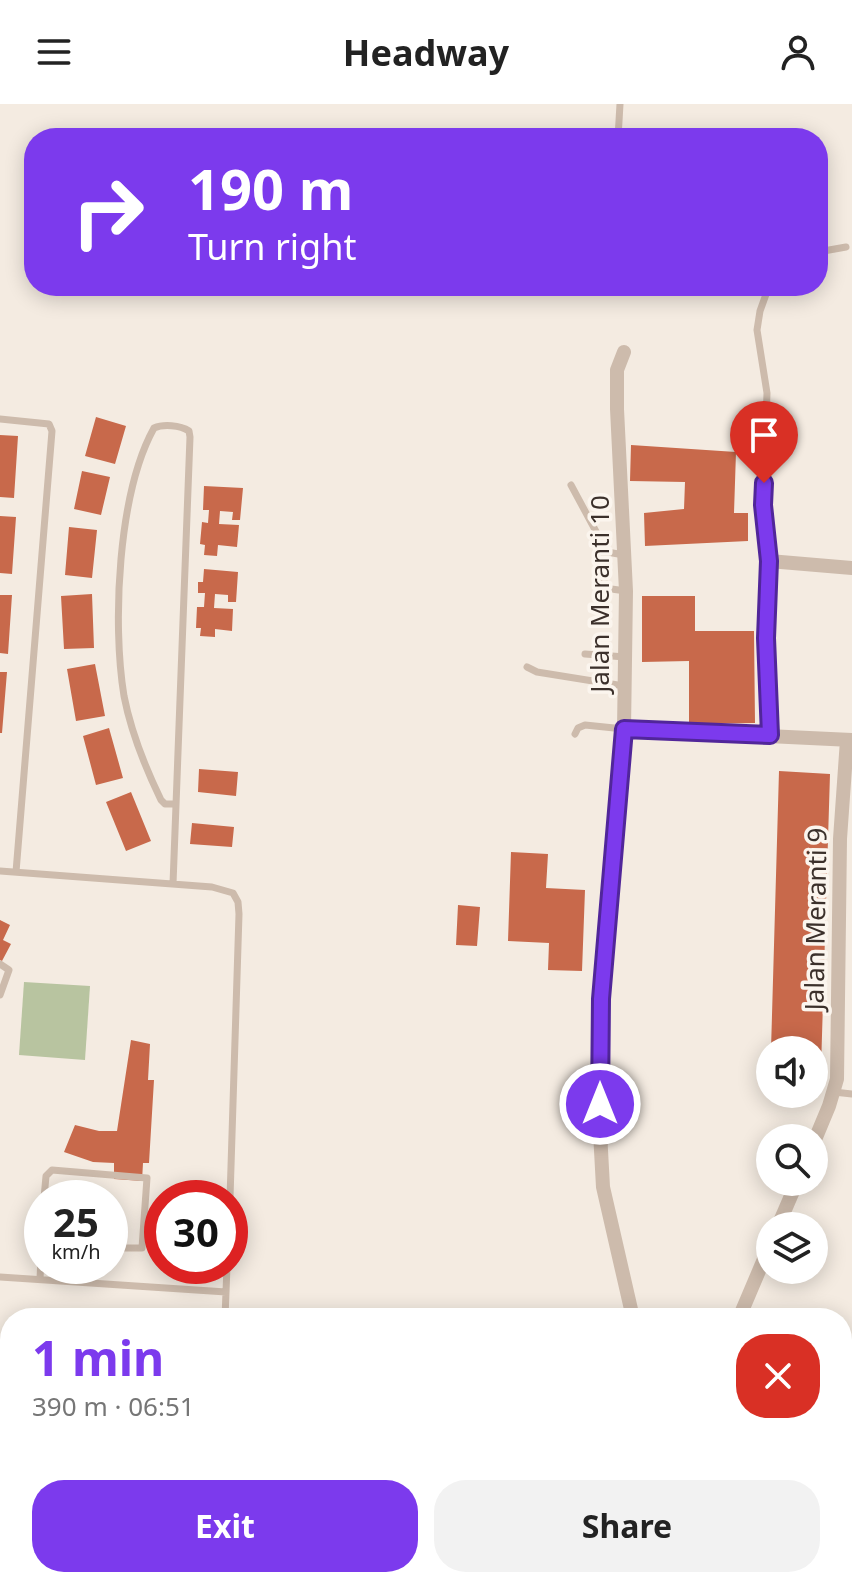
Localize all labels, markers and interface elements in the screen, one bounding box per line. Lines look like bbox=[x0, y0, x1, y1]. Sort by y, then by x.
text: Headway bbox=[343, 28, 509, 77]
icon: menu bbox=[32, 30, 76, 74]
icon: person bbox=[776, 30, 820, 74]
text: 190 m bbox=[188, 150, 353, 226]
icon: right bbox=[56, 160, 160, 264]
text: Turn right bbox=[188, 222, 356, 271]
pin bbox=[730, 401, 798, 483]
icon: arrive bbox=[742, 413, 786, 457]
street label: Jalan Meranti 10 bbox=[581, 495, 617, 696]
street label: Jalan Meranti 9 bbox=[795, 827, 835, 1014]
map controls bbox=[756, 1036, 828, 1284]
button: sound bbox=[756, 1036, 828, 1108]
position arrow bbox=[558, 1062, 642, 1146]
button: search bbox=[756, 1124, 828, 1196]
speed limit sign: 30 bbox=[144, 1180, 248, 1284]
text: 25 bbox=[53, 1194, 99, 1249]
button: layers bbox=[756, 1212, 828, 1284]
text: km/h bbox=[51, 1238, 101, 1265]
text: 1 min bbox=[32, 1325, 164, 1390]
button: close bbox=[736, 1334, 820, 1418]
text: 390 m · 06:51 bbox=[32, 1388, 195, 1424]
button: Exit bbox=[32, 1480, 418, 1572]
button: Share bbox=[434, 1480, 820, 1572]

